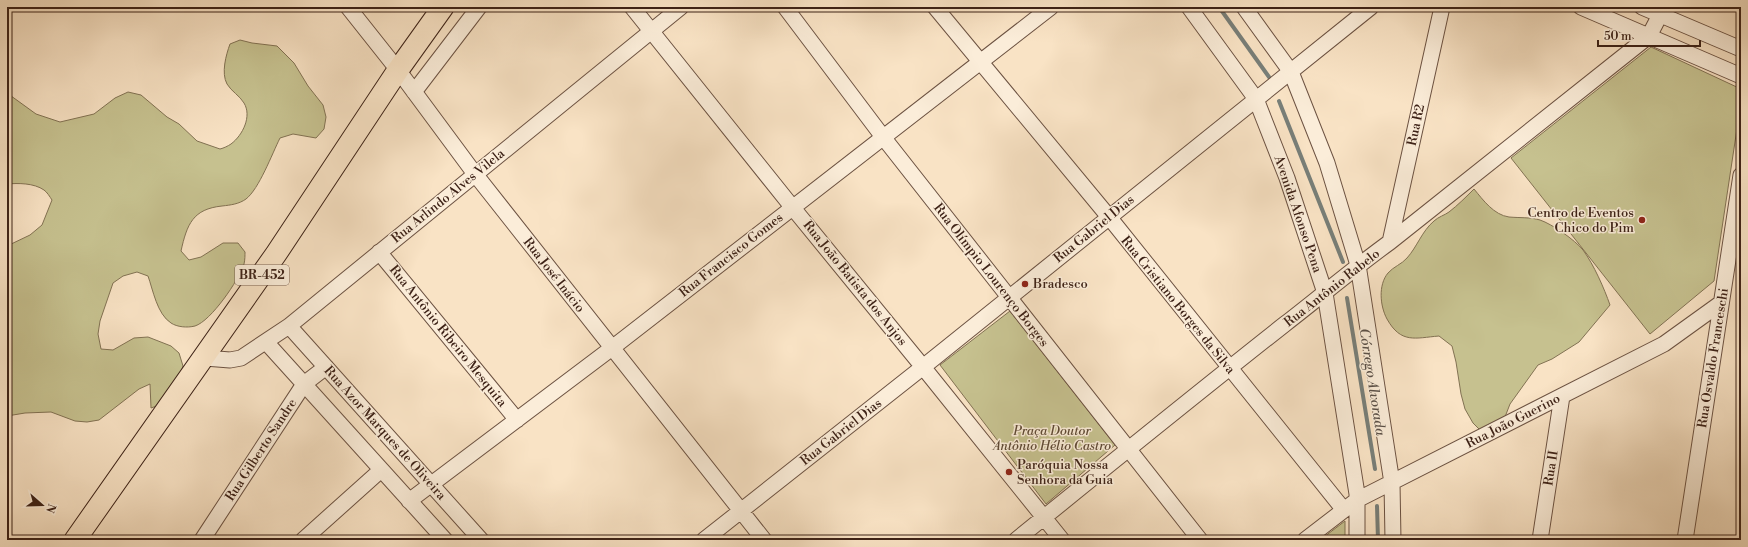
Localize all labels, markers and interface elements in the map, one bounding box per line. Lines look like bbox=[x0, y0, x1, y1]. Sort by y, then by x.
scale bar bbox=[1598, 22, 1700, 48]
text: 50 m bbox=[1604, 29, 1632, 44]
street label: Rua R2 bbox=[1404, 103, 1428, 147]
street label: Rua Arlindo Alves Vilela bbox=[388, 145, 508, 247]
street label: Avenida Afonso Pena bbox=[1270, 152, 1326, 275]
street label: Rua Gabriel Dias bbox=[1050, 191, 1138, 266]
street label: Rua Olímpio Lourenço Borges bbox=[930, 200, 1052, 350]
place label: Centro de Eventos Chico do Pim bbox=[1527, 205, 1635, 236]
street label: Rua Francisco Gomes bbox=[676, 209, 786, 301]
marker: Centro de Eventos Chico do Pim bbox=[1637, 215, 1647, 225]
street label: Rua João Batista dos Anjos bbox=[800, 217, 911, 349]
street label: Rua Cristiano Borges da Silva bbox=[1117, 233, 1239, 377]
street label: Rua José Inácio bbox=[520, 234, 588, 316]
street label: Rua Antônio Rabelo bbox=[1281, 246, 1383, 330]
street label: Rua Antônio Ribeiro Mesquita bbox=[386, 262, 510, 410]
road number: BR-452 bbox=[235, 265, 289, 285]
place label: Bradesco bbox=[1032, 276, 1088, 292]
marker: Bradesco bbox=[1020, 279, 1030, 289]
street label: Rua Osvaldo Franceschi bbox=[1694, 287, 1732, 429]
water label: Córrego Alvorada bbox=[1355, 327, 1389, 437]
street label: Rua Azor Marques de Oliveira bbox=[321, 363, 450, 504]
street label: Rua João Guerino bbox=[1463, 390, 1563, 452]
street label: Rua Gilberto Sandre bbox=[222, 395, 300, 504]
street label: Rua Gabriel Dias bbox=[797, 395, 885, 469]
park label: Praça Doutor Antônio Hélio Castro bbox=[991, 423, 1111, 454]
street label: Rua II bbox=[1540, 449, 1562, 487]
place label: Paróquia Nossa Senhora da Guia bbox=[1017, 457, 1114, 488]
marker: Paróquia Nossa Senhora da Guia bbox=[1004, 467, 1014, 477]
north arrow bbox=[22, 485, 62, 525]
text: N bbox=[42, 502, 59, 515]

